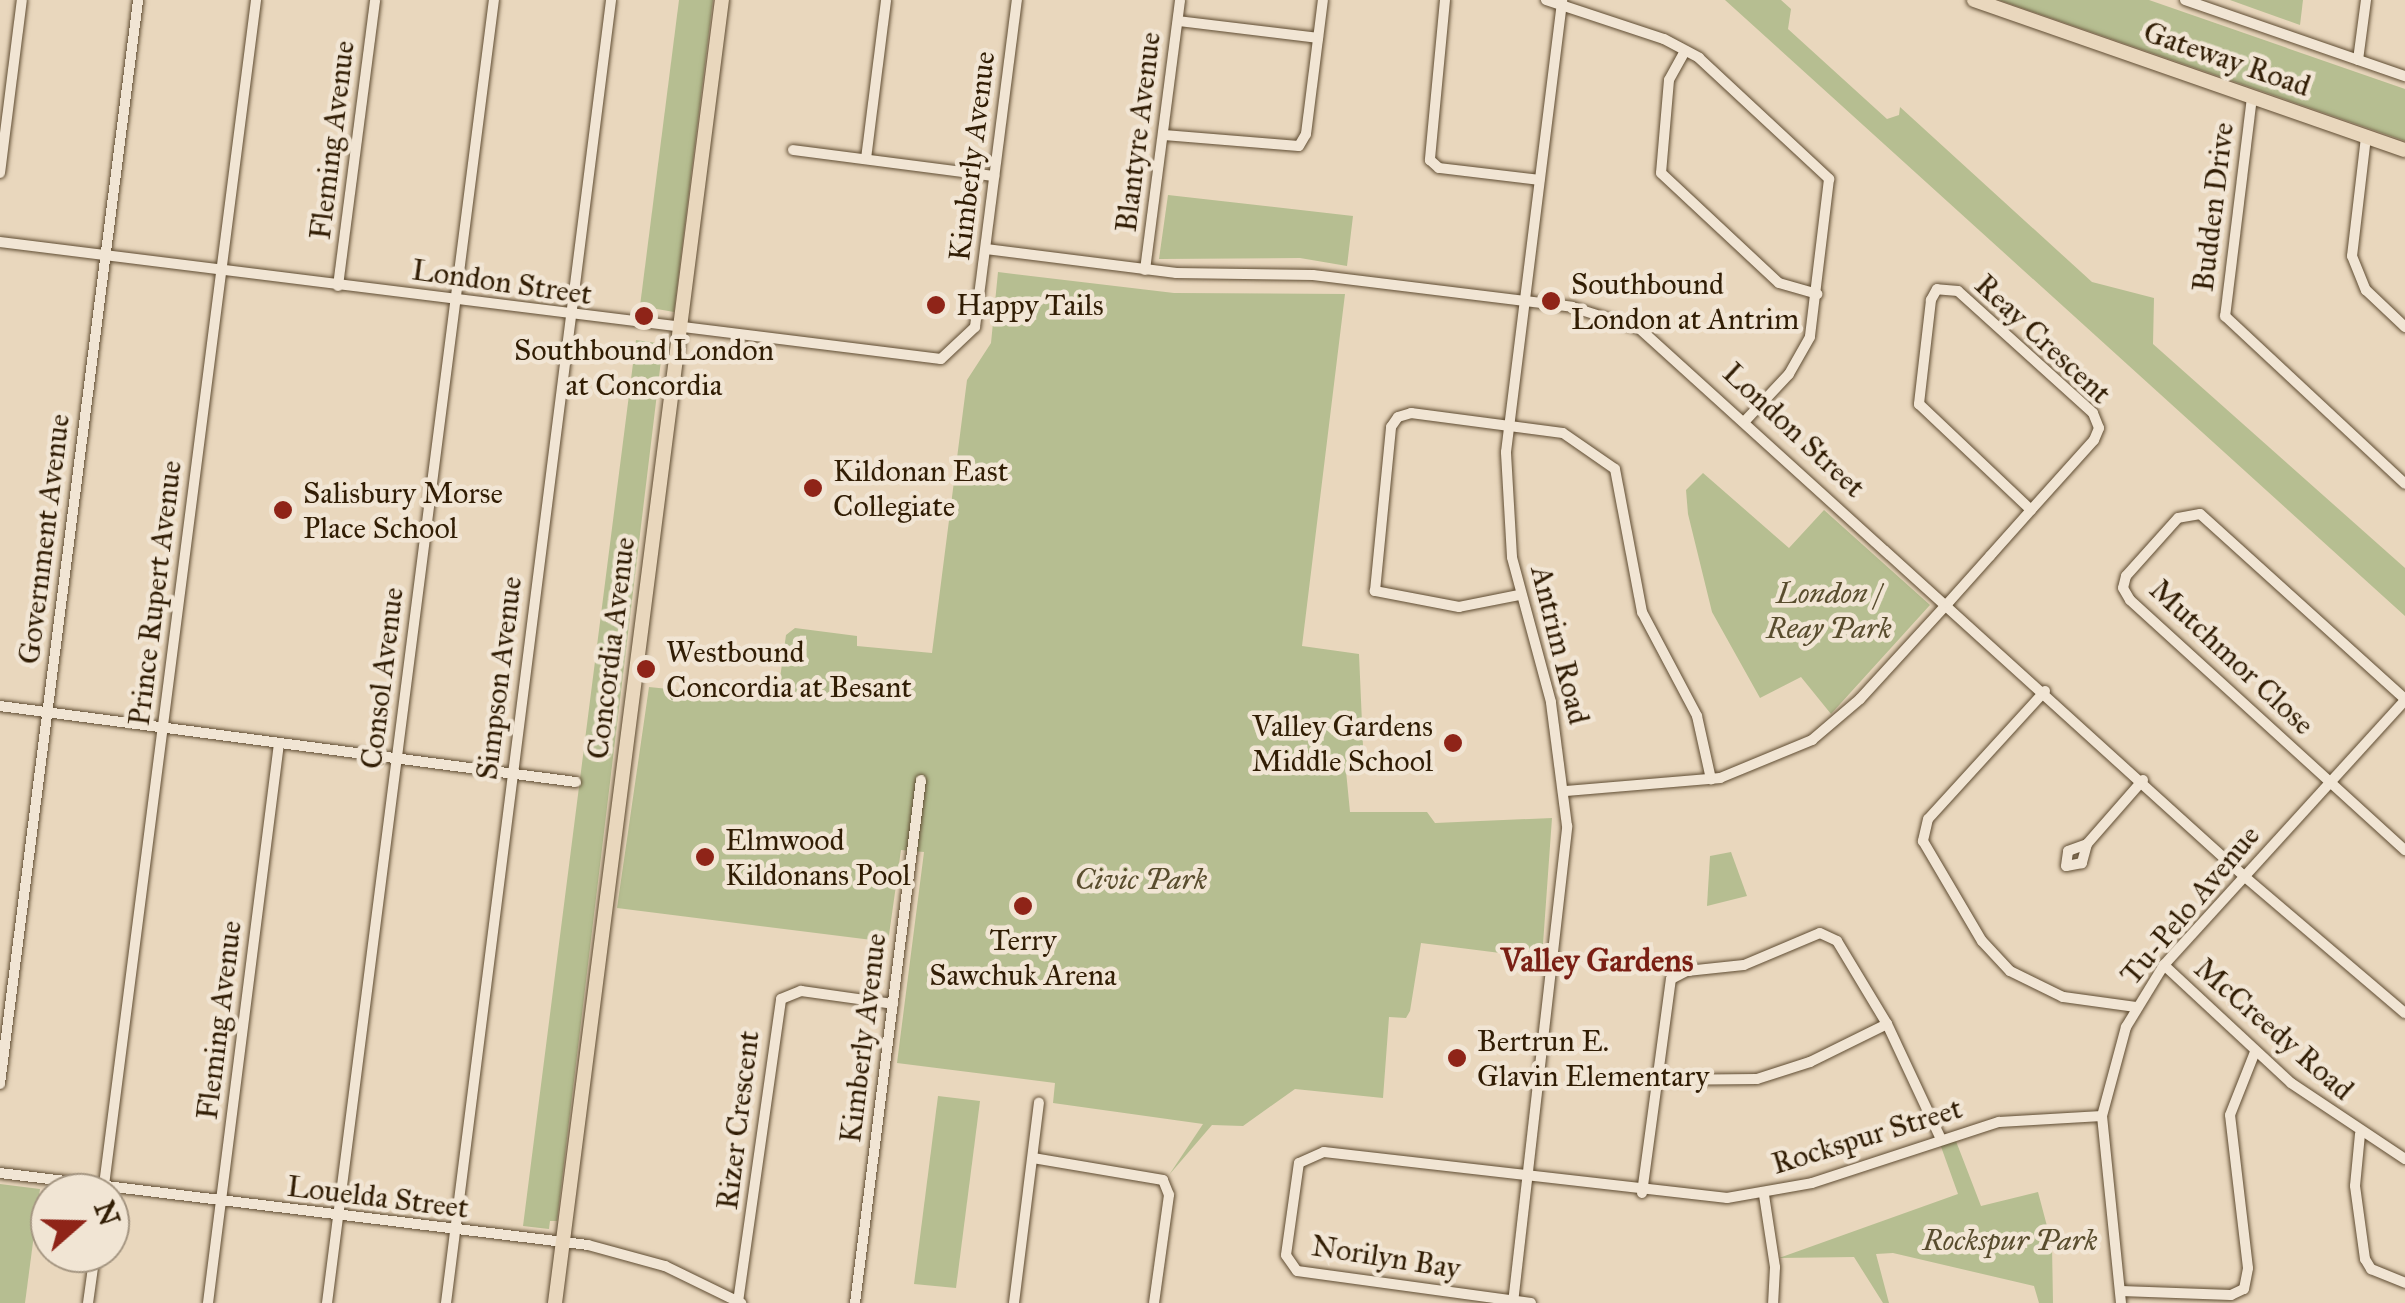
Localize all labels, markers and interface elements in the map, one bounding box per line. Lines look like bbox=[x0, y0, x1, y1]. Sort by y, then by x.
street label: Gateway Road bbox=[2139, 14, 2315, 104]
street label: Blantyre Avenue bbox=[1108, 30, 1168, 234]
street label: Fleming Avenue bbox=[302, 38, 362, 242]
street label: Kimberly Avenue bbox=[941, 49, 1003, 263]
street label: Budden Drive bbox=[2185, 120, 2241, 294]
street label: London Street bbox=[410, 252, 594, 312]
place label: Southbound London at Antrim bbox=[1571, 266, 1799, 336]
street label: Reay Crescent bbox=[1967, 267, 2119, 411]
place label: Happy Tails bbox=[956, 287, 1104, 323]
marker: Southbound London at Antrim bbox=[1540, 290, 1562, 312]
marker: Happy Tails bbox=[925, 294, 947, 316]
marker: Southbound London at Concordia bbox=[633, 305, 655, 327]
place label: Southbound London at Concordia bbox=[514, 332, 774, 402]
street label: London Street bbox=[1715, 355, 1873, 505]
street label: Government Avenue bbox=[11, 412, 77, 666]
place label: Kildonan East Collegiate bbox=[833, 453, 1008, 524]
street label: Prince Rupert Avenue bbox=[121, 458, 189, 728]
place label: Salisbury Morse Place School bbox=[303, 475, 503, 546]
marker: Kildonan East Collegiate bbox=[802, 477, 824, 499]
marker: Salisbury Morse Place School bbox=[272, 499, 294, 521]
street label: Concordia Avenue bbox=[580, 535, 642, 761]
street label: Antrim Road bbox=[1523, 562, 1597, 728]
street label: Mutchmor Close bbox=[2142, 572, 2322, 742]
street label: Simpson Avenue bbox=[469, 574, 529, 782]
park label: London / Reay Park bbox=[1766, 575, 1892, 646]
street label: Consol Avenue bbox=[353, 585, 411, 771]
place label: Westbound Concordia at Besant bbox=[666, 634, 912, 704]
marker: Westbound Concordia at Besant bbox=[635, 658, 657, 680]
place label: Valley Gardens Middle School bbox=[1252, 708, 1433, 778]
marker: Valley Gardens Middle School bbox=[1442, 732, 1464, 754]
street label: Tu-Pelo Avenue bbox=[2113, 818, 2267, 992]
place label: Elmwood Kildonans Pool bbox=[725, 822, 911, 892]
marker: Elmwood Kildonans Pool bbox=[694, 846, 716, 868]
park label: Civic Park bbox=[1075, 861, 1207, 897]
marker: Terry Sawchuk Arena bbox=[1012, 895, 1034, 917]
street label: Fleming Avenue bbox=[189, 918, 249, 1122]
place label: Terry Sawchuk Arena bbox=[929, 922, 1117, 992]
street label: Kimberly Avenue bbox=[832, 931, 894, 1145]
district label: Valley Gardens bbox=[1501, 942, 1693, 980]
street label: McCreedy Road bbox=[2187, 950, 2361, 1108]
place label: Bertrun E. Glavin Elementary bbox=[1477, 1023, 1709, 1094]
street label: Rizer Crescent bbox=[709, 1028, 767, 1212]
marker: Bertrun E. Glavin Elementary bbox=[1446, 1047, 1468, 1069]
street label: Rockspur Street bbox=[1768, 1090, 1966, 1182]
street label: Louelda Street bbox=[285, 1168, 471, 1226]
north arrow bbox=[30, 1173, 130, 1273]
text: N bbox=[86, 1196, 127, 1230]
park label: Rockspur Park bbox=[1922, 1222, 2098, 1258]
street label: Norilyn Bay bbox=[1309, 1227, 1463, 1287]

